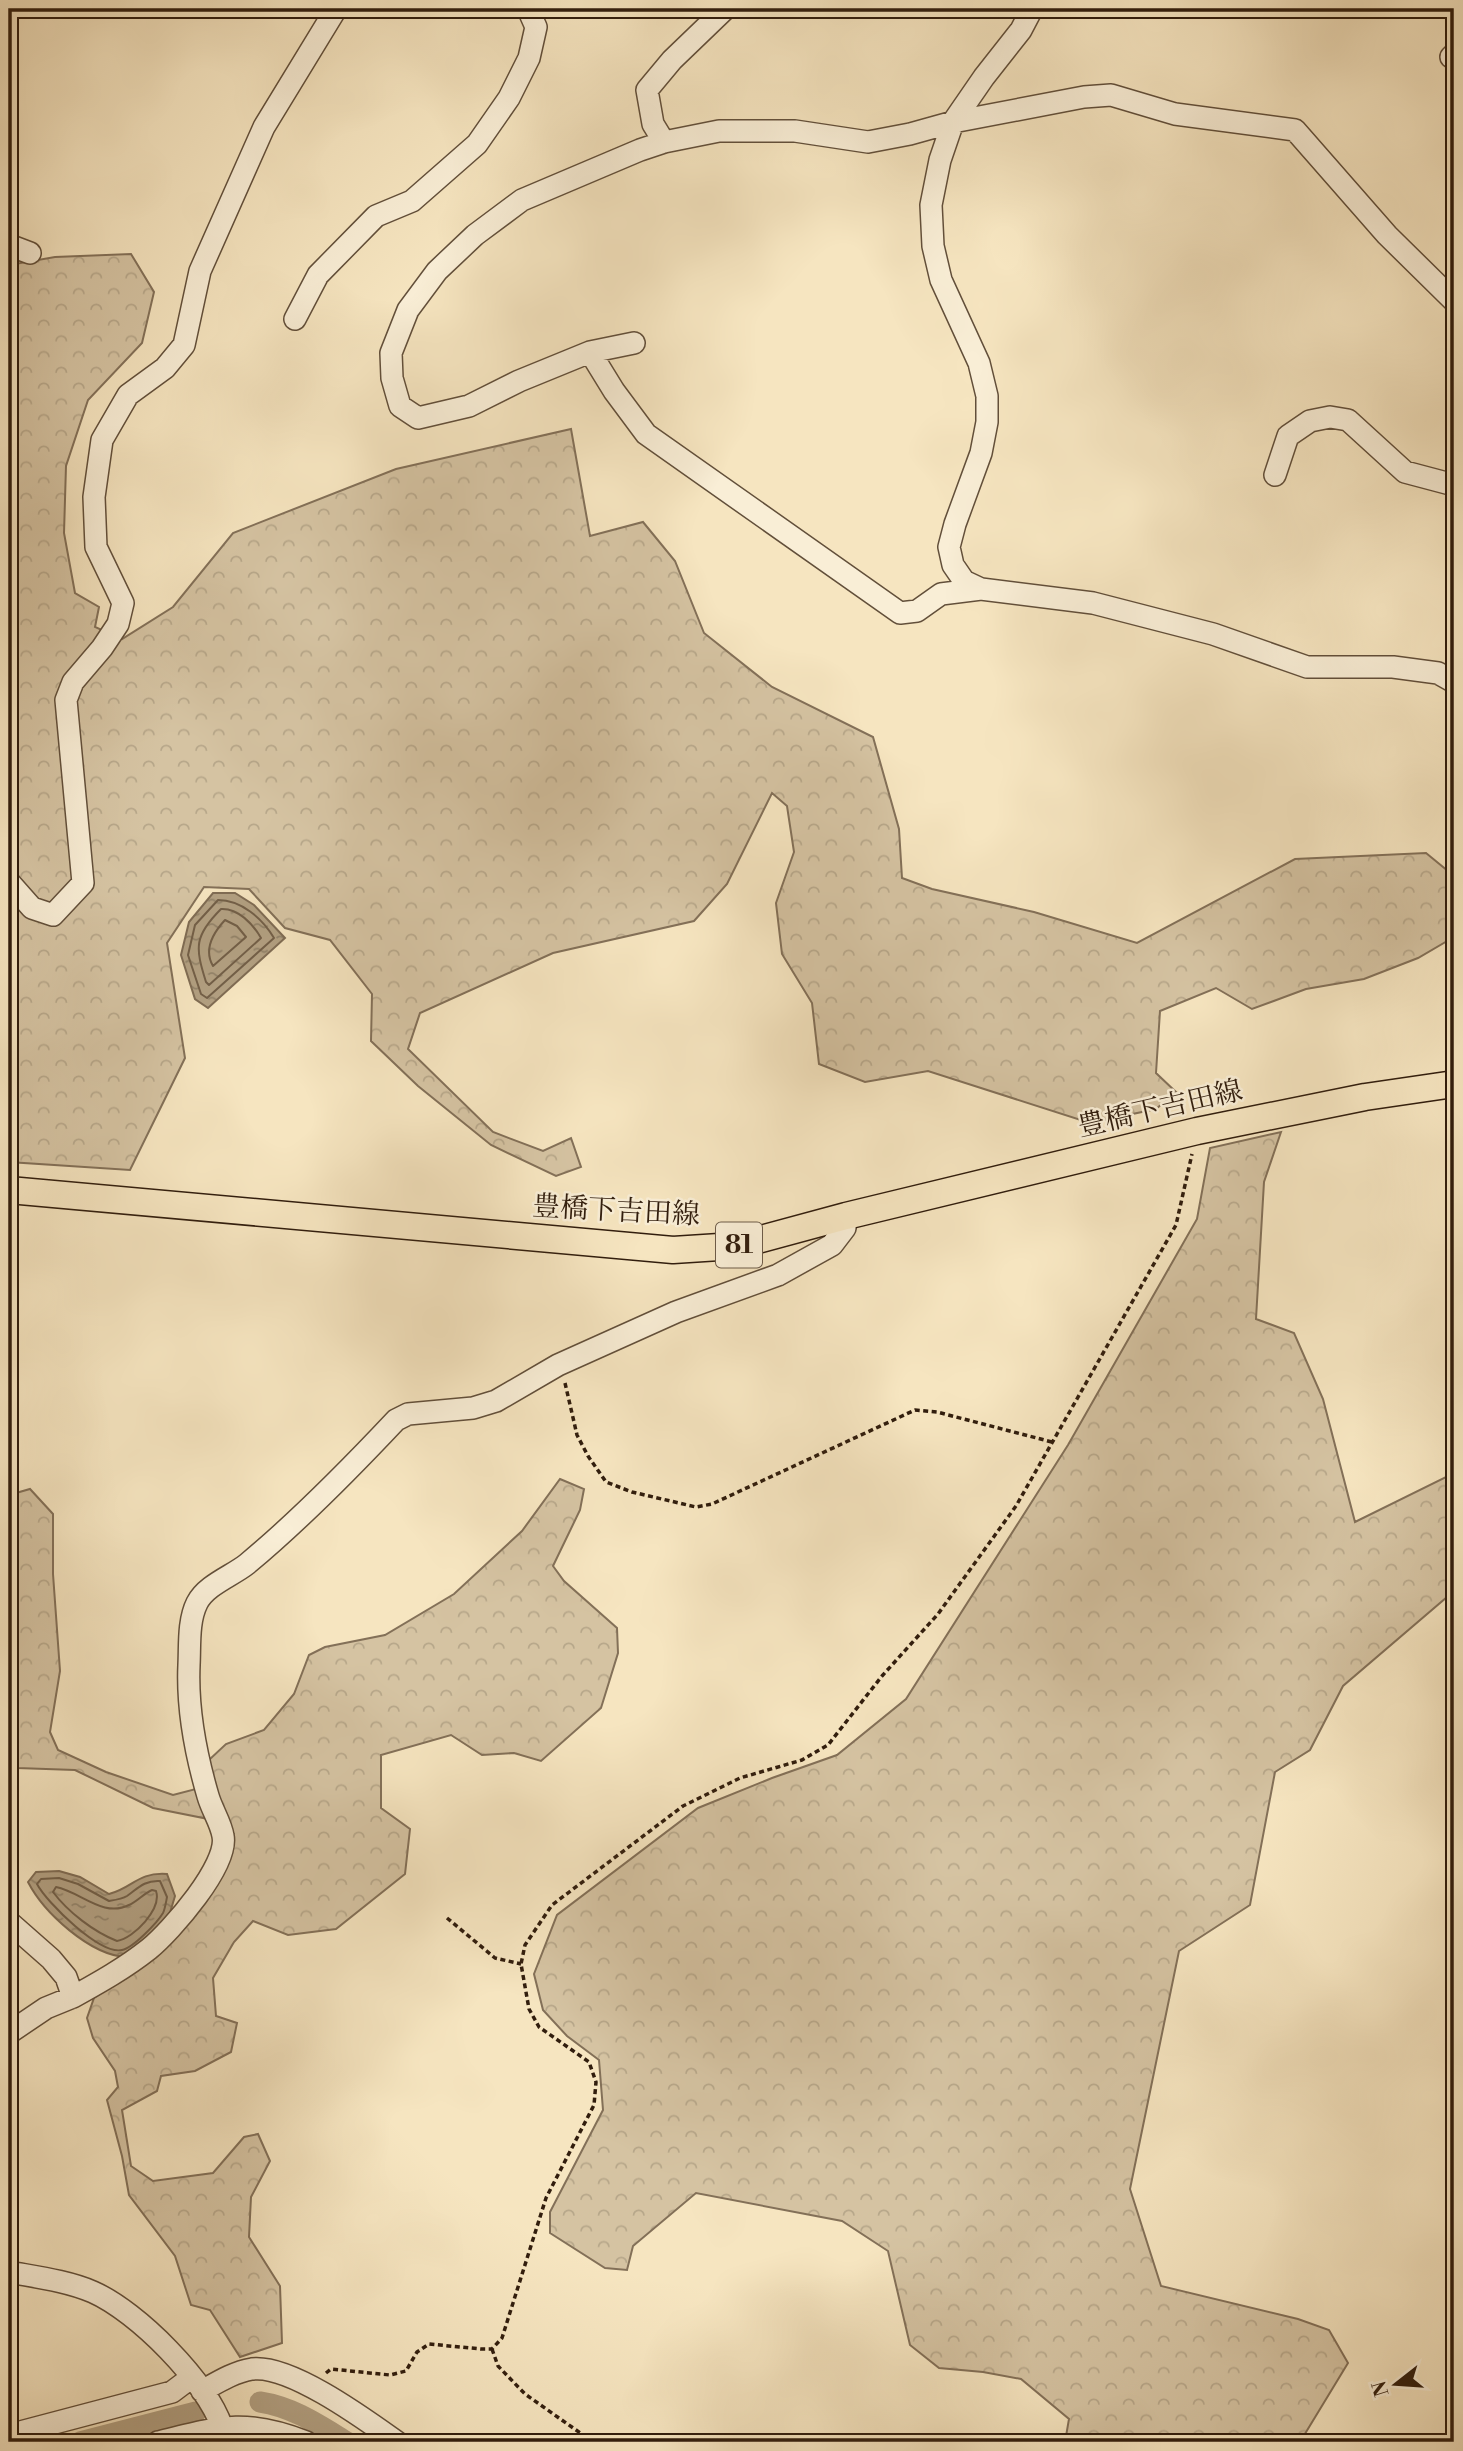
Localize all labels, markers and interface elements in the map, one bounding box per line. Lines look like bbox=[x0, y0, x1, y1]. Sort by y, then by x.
street label: 豊橋下吉田線 bbox=[1074, 1073, 1246, 1145]
street label: 豊橋下吉田線 bbox=[531, 1189, 701, 1233]
road number: 81 bbox=[716, 1222, 762, 1268]
north arrow bbox=[1362, 2350, 1432, 2420]
text: N bbox=[1367, 2378, 1394, 2399]

